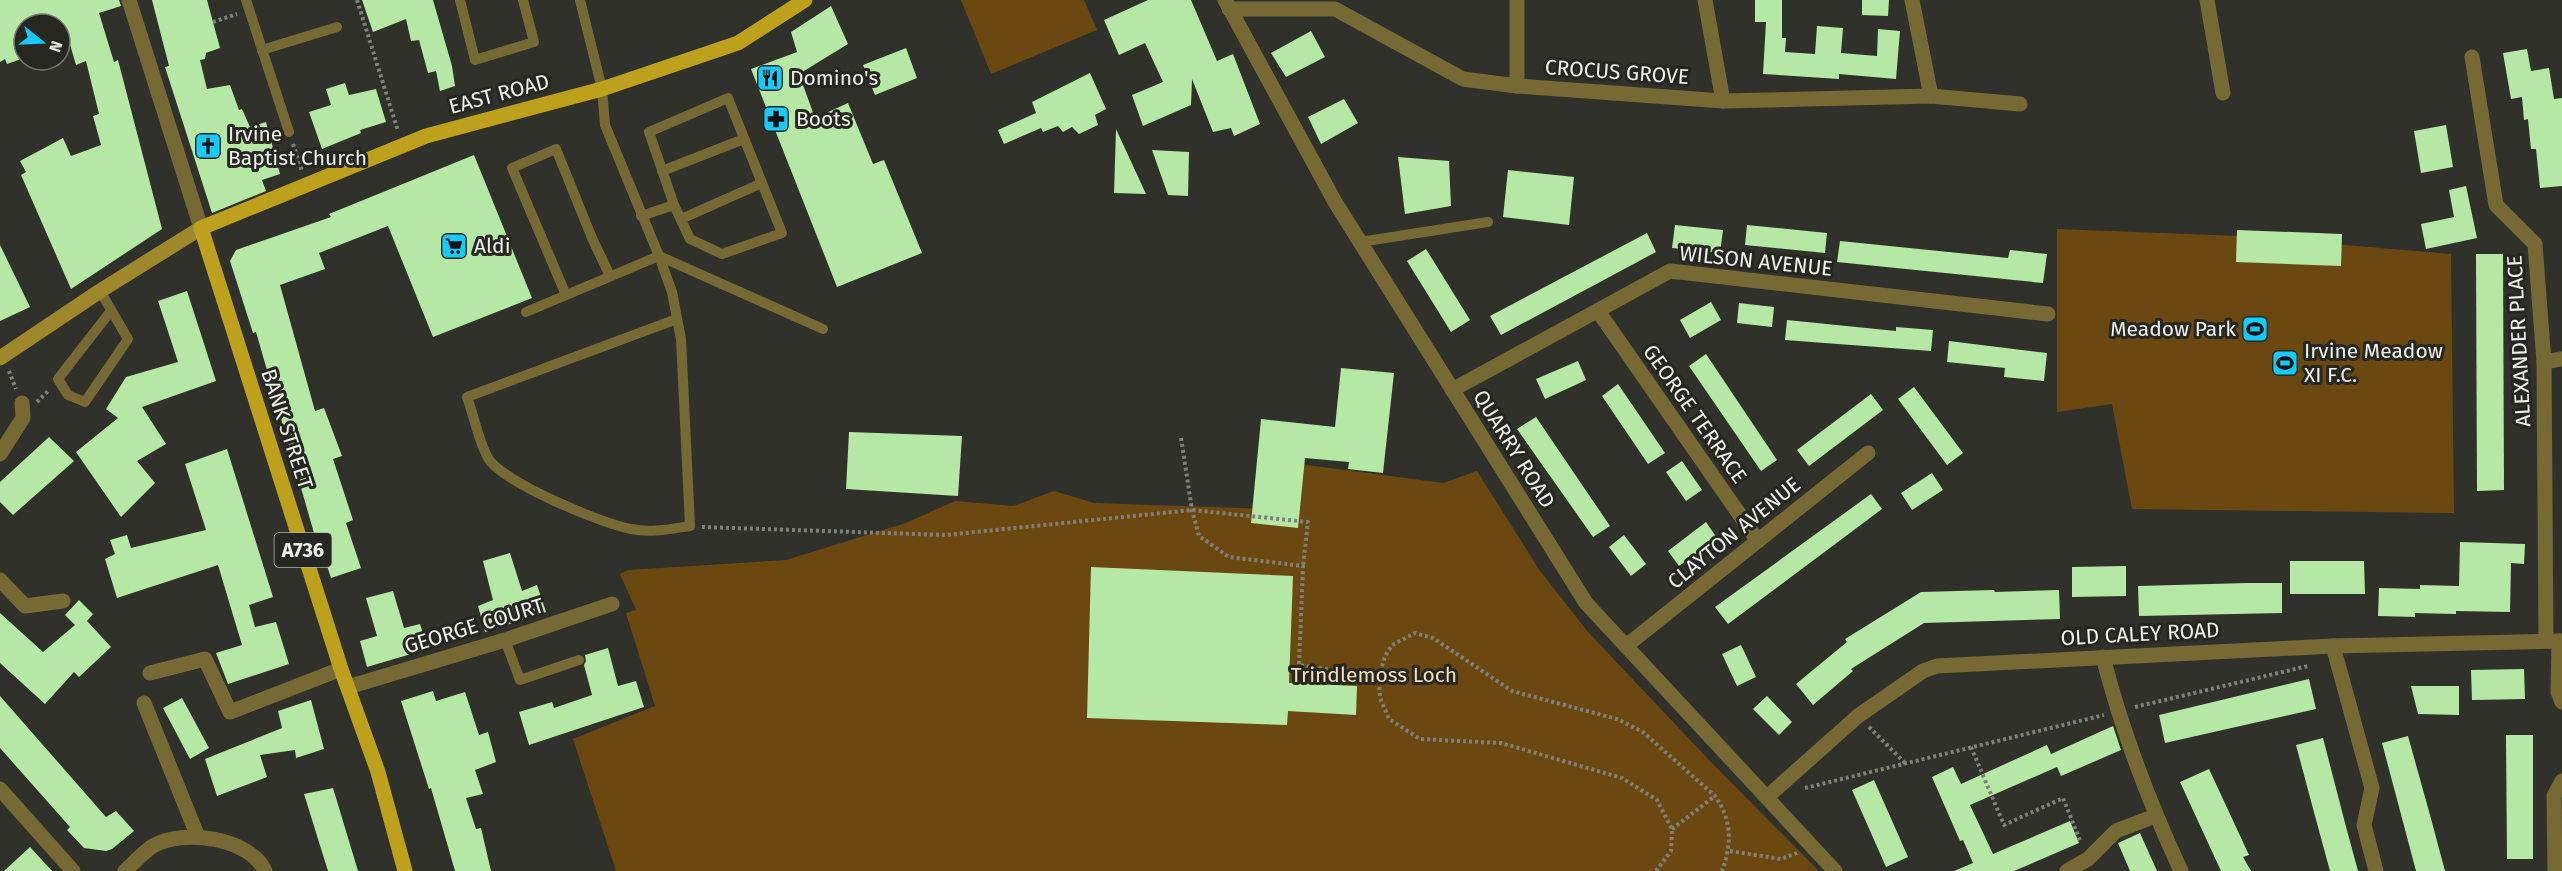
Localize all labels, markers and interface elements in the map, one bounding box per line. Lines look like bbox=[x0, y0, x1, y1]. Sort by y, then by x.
north arrow bbox=[12, 12, 72, 72]
text: N bbox=[45, 39, 66, 54]
street label: CROCUS GROVE bbox=[1544, 54, 1690, 90]
restaurant icon: Domino's bbox=[755, 63, 785, 93]
place label: Domino's bbox=[790, 65, 878, 91]
street label: EAST ROAD bbox=[446, 68, 552, 120]
pharmacy icon: Boots bbox=[761, 104, 791, 134]
place label: Boots bbox=[796, 106, 851, 132]
place label: Irvine Baptist Church bbox=[228, 121, 367, 171]
church icon: Irvine Baptist Church bbox=[193, 131, 223, 161]
supermarket icon: Aldi bbox=[439, 231, 469, 261]
place label: Aldi bbox=[474, 233, 511, 259]
street label: WILSON AVENUE bbox=[1678, 240, 1834, 282]
street label: ALEXANDER PLACE bbox=[2502, 254, 2536, 428]
sports icon: Meadow Park bbox=[2240, 314, 2270, 344]
place label: Meadow Park bbox=[2110, 316, 2236, 342]
place label: Irvine Meadow XI F.C. bbox=[2304, 338, 2443, 388]
street label: GEORGE TERRACE bbox=[1637, 340, 1753, 488]
sports icon: Irvine Meadow XI F.C. bbox=[2270, 348, 2300, 378]
street label: BANK STREET bbox=[255, 366, 319, 493]
street label: QUARRY ROAD bbox=[1467, 385, 1561, 513]
street label: CLAYTON AVENUE bbox=[1662, 471, 1806, 595]
road number: A736 bbox=[274, 533, 332, 567]
street label: GEORGE COURT bbox=[401, 592, 547, 660]
street label: OLD CALEY ROAD bbox=[2060, 617, 2220, 651]
park label: Trindlemoss Loch bbox=[1291, 662, 1457, 688]

